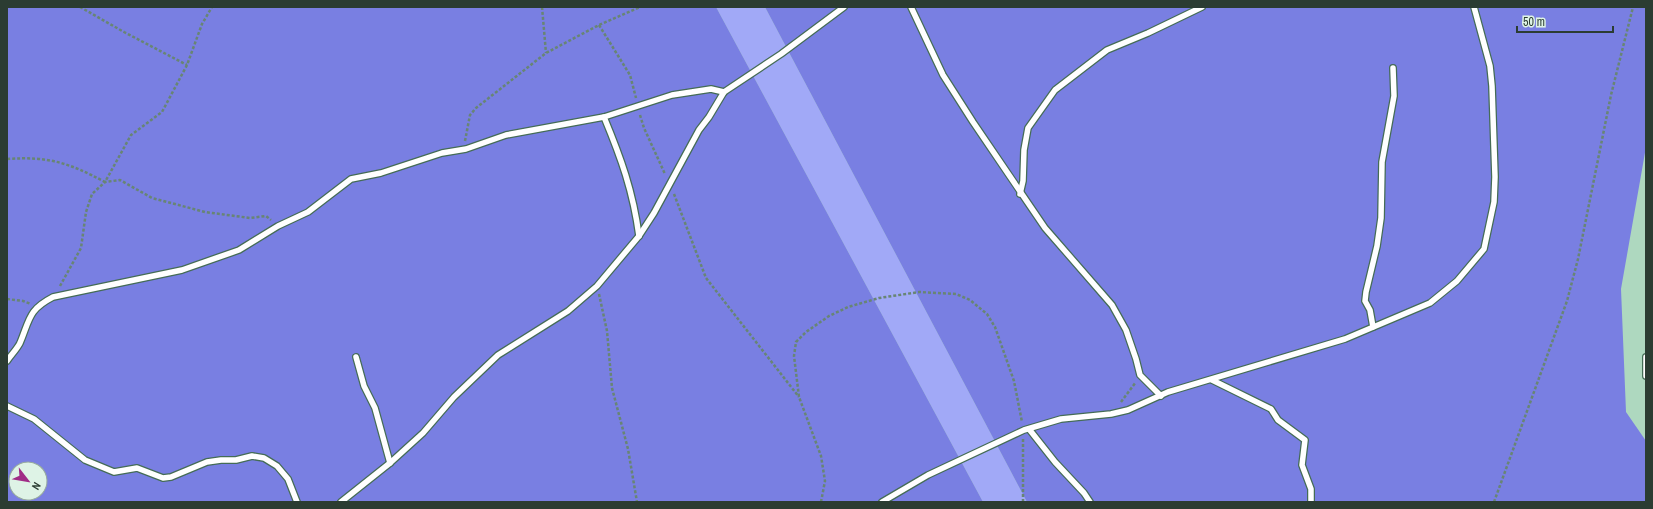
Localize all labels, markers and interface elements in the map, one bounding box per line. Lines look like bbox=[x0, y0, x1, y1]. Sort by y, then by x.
scale bar bbox=[1517, 8, 1613, 34]
text: 50 m bbox=[1523, 14, 1545, 30]
north arrow bbox=[8, 461, 48, 501]
text: N bbox=[29, 480, 44, 493]

